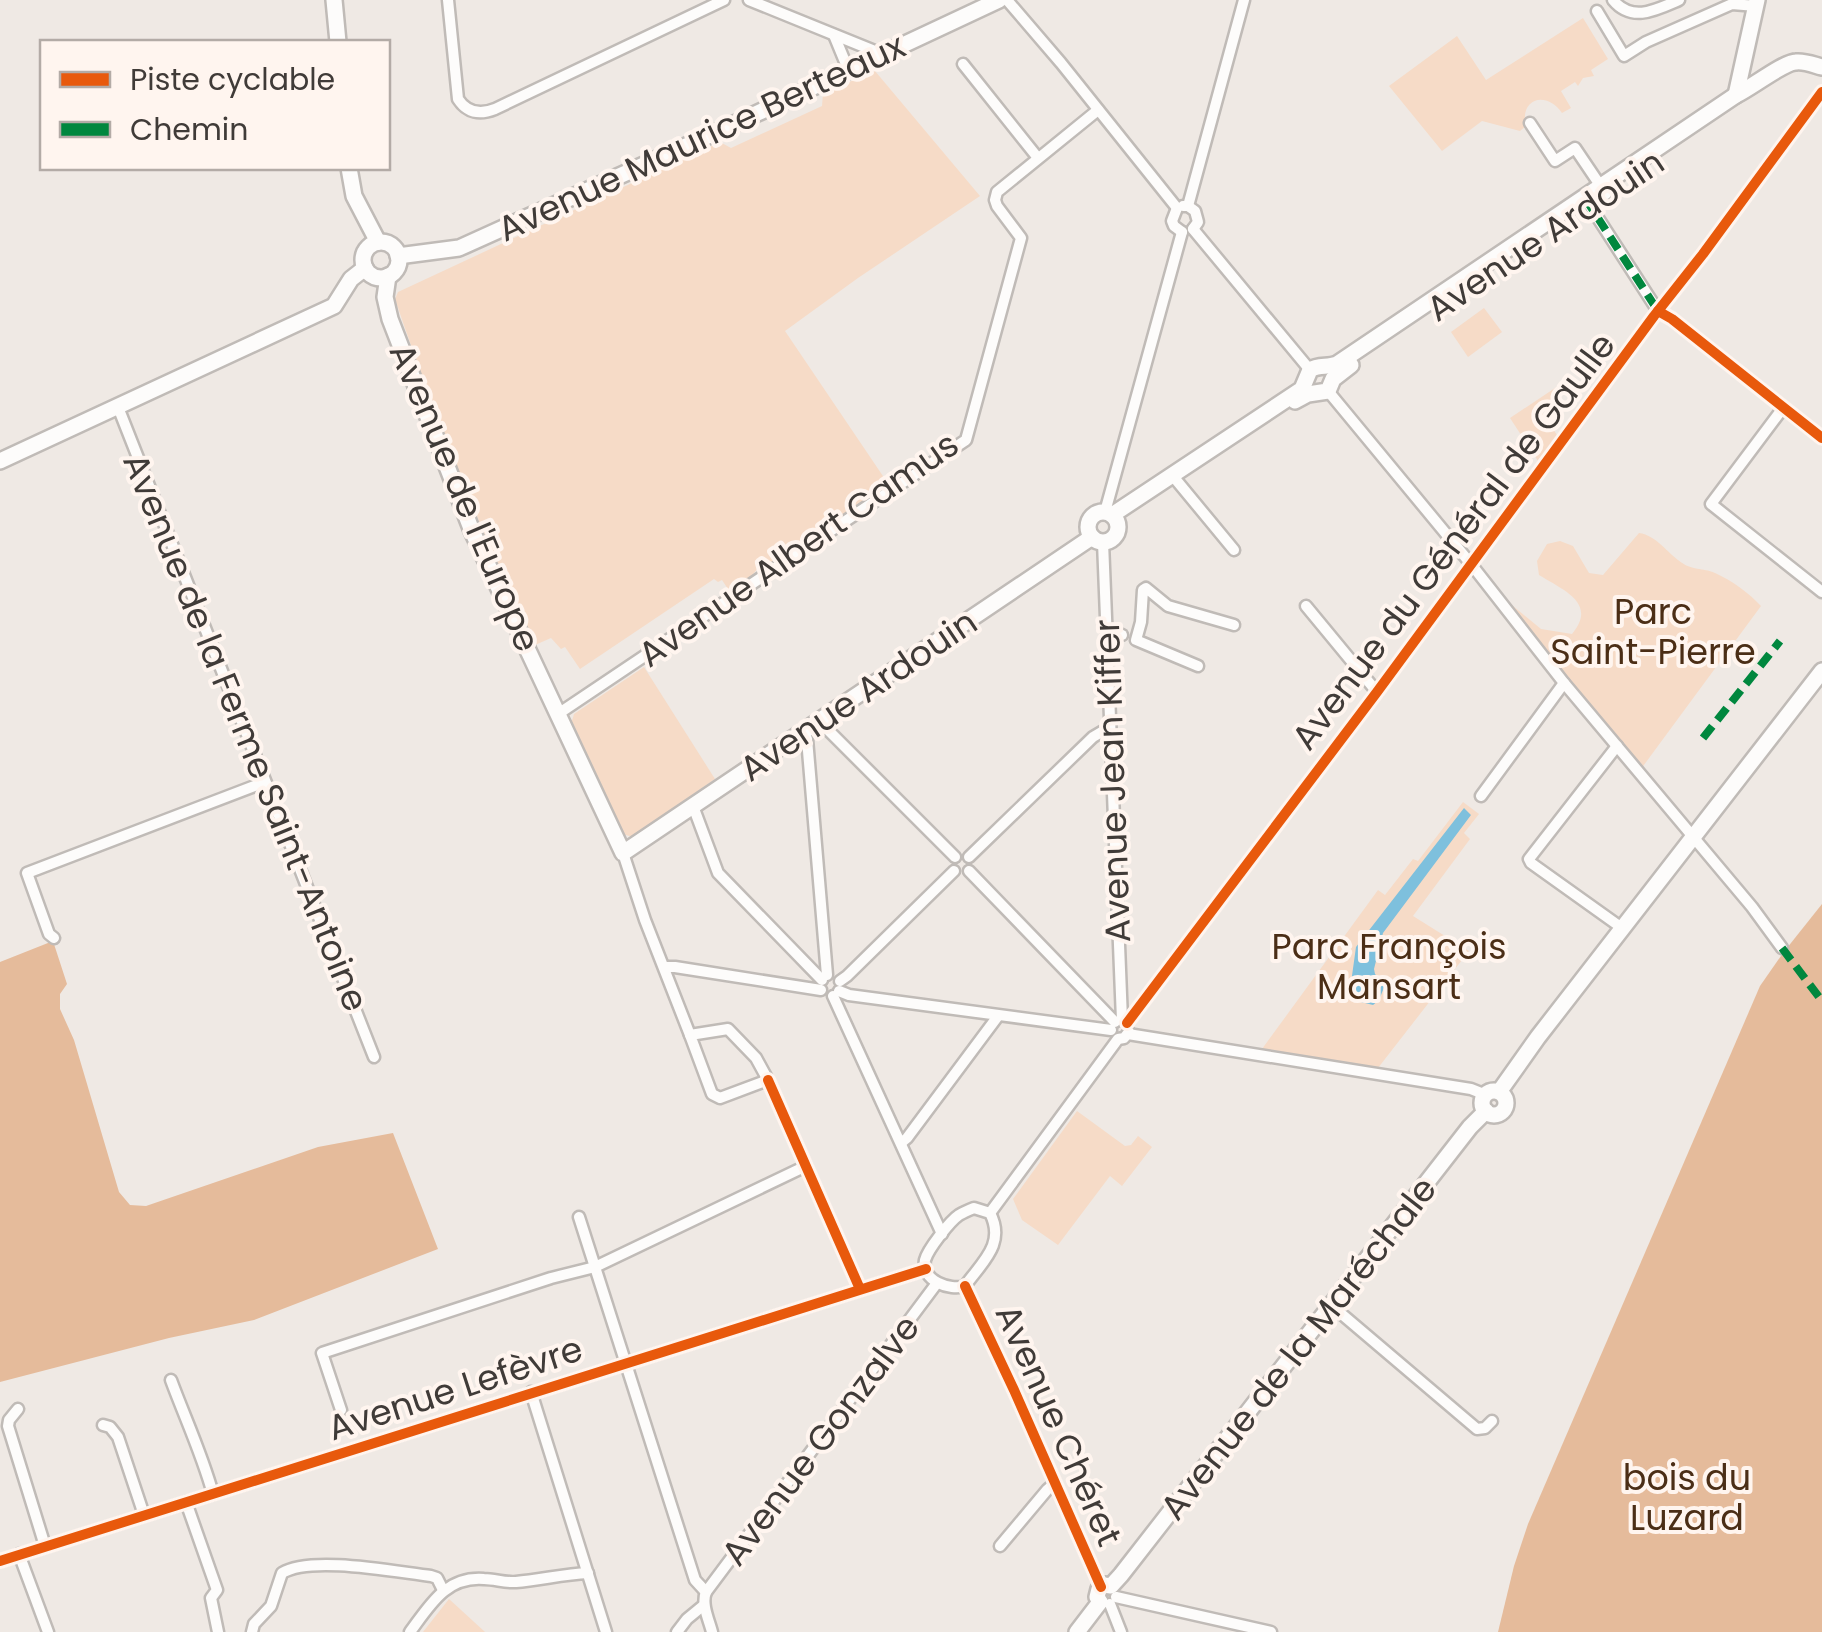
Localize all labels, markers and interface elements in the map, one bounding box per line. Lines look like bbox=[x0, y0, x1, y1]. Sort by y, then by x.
street label: Avenue Maurice Berteaux bbox=[489, 21, 913, 253]
legend bbox=[40, 40, 390, 170]
text: Piste cyclable bbox=[130, 58, 335, 101]
text: Chemin bbox=[130, 108, 248, 151]
street label: Avenue Ardouin bbox=[1417, 137, 1673, 333]
street label: Avenue du Général de Gaulle bbox=[1280, 322, 1626, 760]
street label: Avenue de l'Europe bbox=[378, 335, 552, 659]
street label: Avenue Albert Camus bbox=[628, 420, 968, 678]
street label: Avenue de la Ferme Saint-Antoine bbox=[111, 446, 381, 1018]
park label: Parc Saint-Pierre bbox=[1550, 587, 1756, 676]
street label: Avenue Ardouin bbox=[730, 597, 986, 793]
street label: Avenue Jean Kiffer bbox=[1082, 618, 1142, 944]
park label: Parc François Mansart bbox=[1272, 922, 1506, 1011]
street label: Avenue de la Maréchale bbox=[1148, 1166, 1448, 1530]
street label: Avenue Chéret bbox=[984, 1297, 1134, 1553]
street label: Avenue Gonzalve bbox=[709, 1305, 931, 1575]
street label: Avenue Lefèvre bbox=[321, 1324, 589, 1452]
park label: bois du Luzard bbox=[1623, 1453, 1751, 1542]

